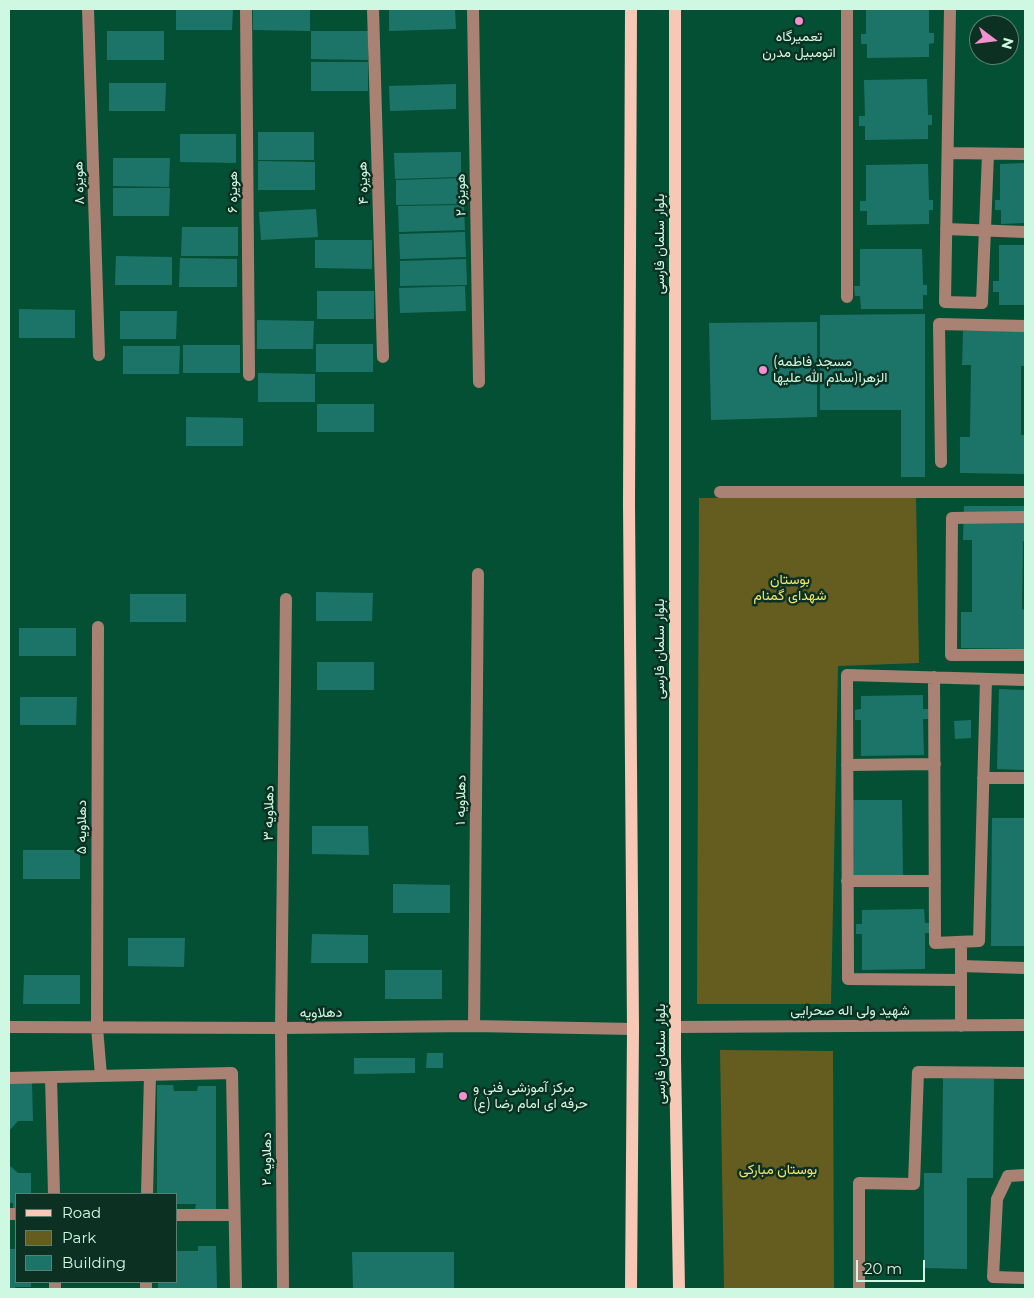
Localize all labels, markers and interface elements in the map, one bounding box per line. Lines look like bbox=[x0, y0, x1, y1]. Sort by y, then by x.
marker: تعمیرگاه اتومبیل مدرن bbox=[793, 15, 805, 27]
north arrow bbox=[969, 15, 1019, 65]
place label: تعمیرگاه اتومبیل مدرن bbox=[762, 29, 836, 62]
text: N bbox=[997, 36, 1018, 51]
street label: هویزه ۸ bbox=[70, 161, 88, 205]
street label: هویزه ۴ bbox=[354, 161, 372, 205]
street label: هویزه ۶ bbox=[225, 171, 241, 213]
street label: هویزه ۲ bbox=[452, 174, 470, 216]
street label: بلوار سلمان فارسی bbox=[652, 194, 668, 294]
place label: (مسجد فاطمه الزهرا(سلام الله علیها bbox=[773, 354, 888, 387]
marker: (مسجد فاطمه الزهرا(سلام الله علیها bbox=[757, 364, 769, 376]
park label: بوستان شهدای گمنام bbox=[753, 572, 827, 604]
street label: بلوار سلمان فارسی bbox=[652, 599, 668, 699]
street label: دهلاویه ۱ bbox=[452, 775, 470, 825]
street label: دهلاویه ۳ bbox=[260, 785, 278, 841]
street label: دهلاویه ۵ bbox=[74, 800, 90, 854]
street label: شهید ولی اله صحرایی bbox=[790, 1003, 910, 1019]
street label: دهلاویه bbox=[300, 1004, 342, 1022]
street label: بلوار سلمان فارسی bbox=[653, 1004, 669, 1104]
place label: مرکز آموزشی فنی و حرفه ای امام رضا (ع) bbox=[473, 1080, 588, 1112]
marker: مرکز آموزشی فنی و حرفه ای امام رضا (ع) bbox=[457, 1090, 469, 1102]
street label: دهلاویه ۲ bbox=[259, 1132, 275, 1186]
park label: بوستان مبارکی bbox=[739, 1162, 817, 1178]
legend bbox=[15, 1193, 178, 1283]
text: Road bbox=[62, 1203, 101, 1222]
text: Park bbox=[62, 1228, 96, 1247]
scale bar bbox=[859, 1250, 928, 1282]
text: Building bbox=[62, 1253, 126, 1272]
text: 20 m bbox=[864, 1259, 902, 1278]

